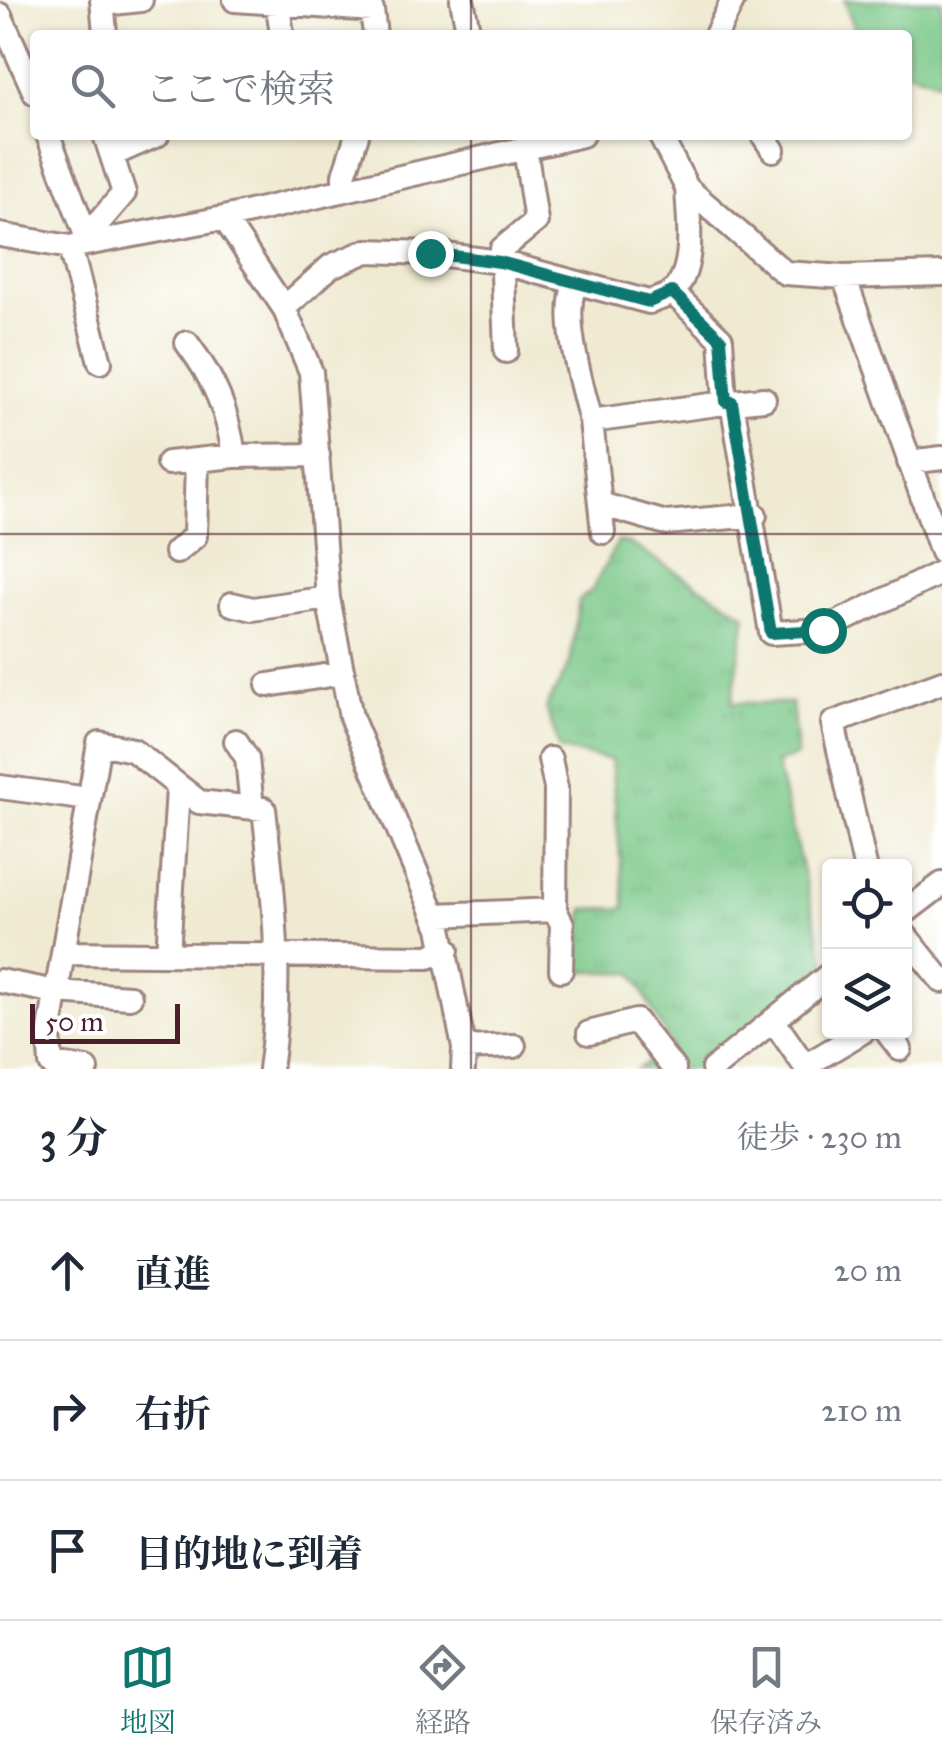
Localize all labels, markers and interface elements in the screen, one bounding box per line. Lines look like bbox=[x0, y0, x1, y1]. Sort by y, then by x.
search box bbox=[30, 30, 912, 140]
icon: search bbox=[65, 58, 120, 113]
text: ここで検索 bbox=[145, 66, 335, 112]
route end bbox=[408, 231, 454, 277]
route start bbox=[801, 608, 847, 654]
map controls bbox=[822, 859, 912, 1039]
button: locate bbox=[822, 859, 912, 949]
button: layers bbox=[822, 949, 912, 1039]
scale bar bbox=[30, 999, 180, 1044]
text: 50 m bbox=[45, 1004, 104, 1039]
text: 3 分 bbox=[40, 1112, 108, 1164]
text: 徒歩 · 230 m bbox=[736, 1118, 902, 1157]
icon: ahead bbox=[40, 1243, 95, 1298]
text: 直進 bbox=[135, 1251, 211, 1297]
text: 20 m bbox=[834, 1251, 902, 1290]
icon: right bbox=[40, 1383, 95, 1438]
text: 右折 bbox=[135, 1391, 211, 1437]
text: 210 m bbox=[821, 1391, 902, 1430]
icon: arrive bbox=[40, 1523, 95, 1578]
text: 目的地に到着 bbox=[135, 1531, 363, 1577]
tab: 地図 bbox=[120, 1640, 176, 1740]
tab: 経路 bbox=[415, 1640, 471, 1740]
tab: 保存済み bbox=[710, 1640, 822, 1740]

